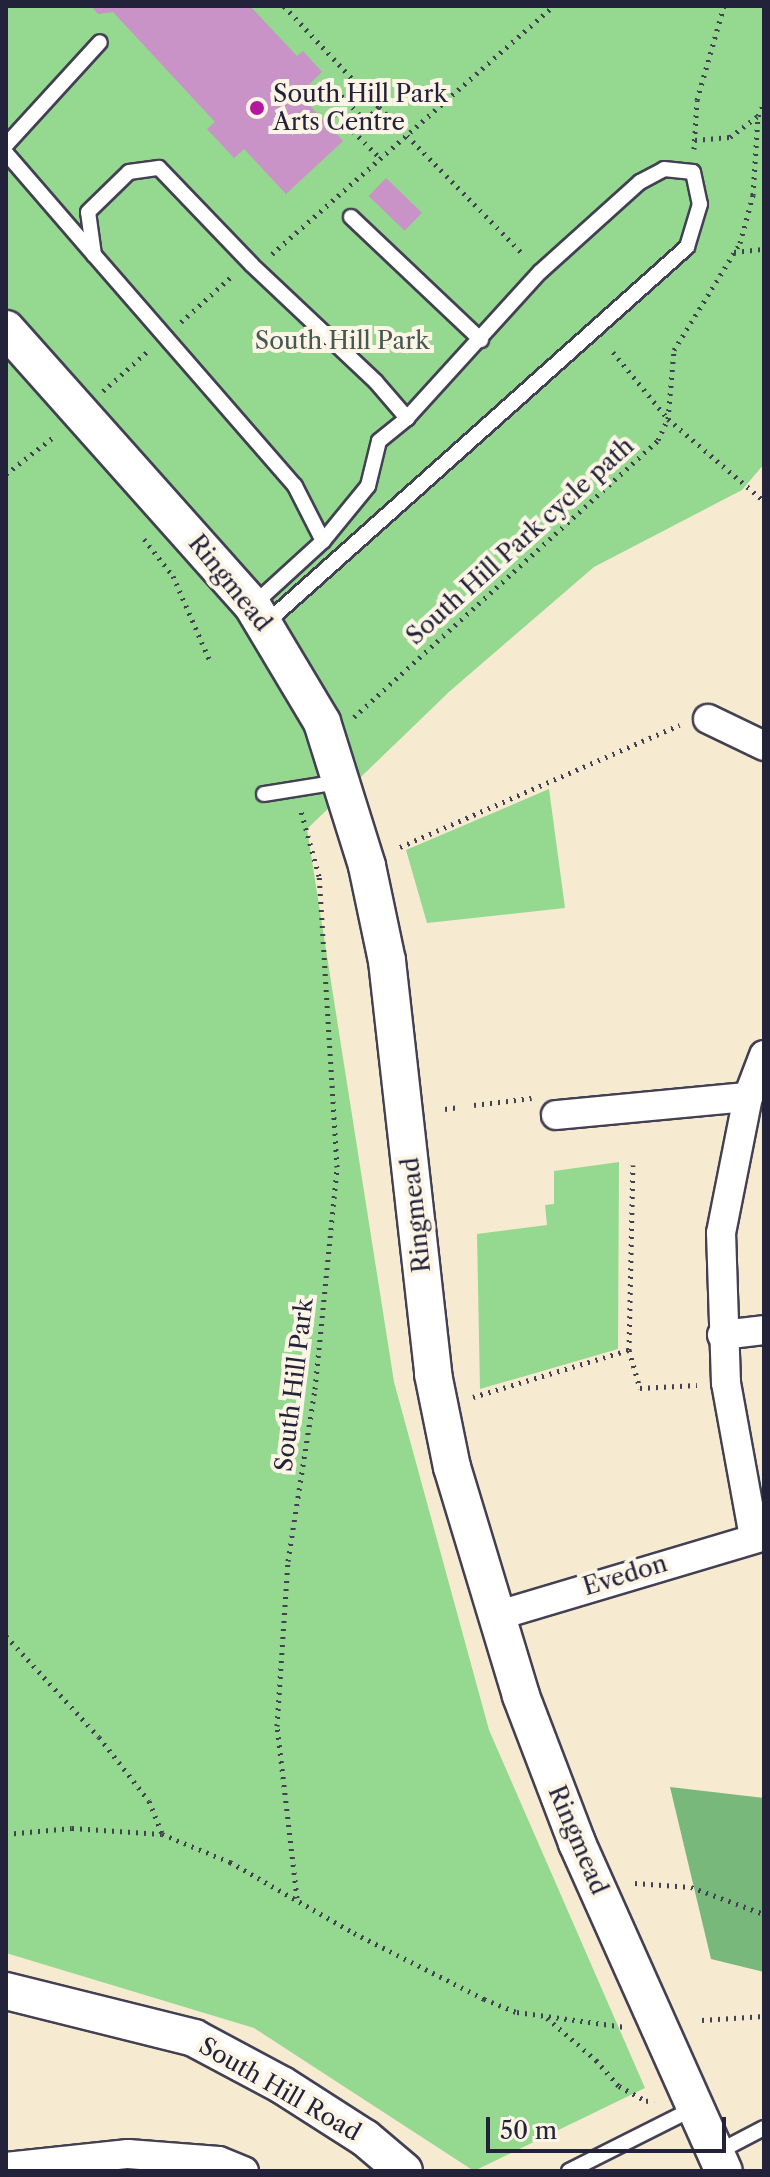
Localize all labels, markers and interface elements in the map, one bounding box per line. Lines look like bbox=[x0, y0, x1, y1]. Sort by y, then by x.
place label: South Hill Park Arts Centre bbox=[273, 80, 447, 136]
marker: South Hill Park Arts Centre bbox=[248, 99, 266, 117]
park label: South Hill Park bbox=[255, 327, 429, 355]
street label: South Hill Park cycle path bbox=[400, 431, 640, 651]
street label: Ringmead bbox=[182, 529, 278, 637]
street label: Ringmead bbox=[396, 1156, 436, 1274]
street label: South Hill Park bbox=[269, 1297, 319, 1473]
street label: Evedon bbox=[579, 1549, 671, 1601]
street label: Ringmead bbox=[542, 1781, 614, 1899]
street label: South Hill Road bbox=[194, 2031, 366, 2147]
scale bar bbox=[490, 2101, 730, 2151]
text: 50 m bbox=[500, 2116, 557, 2145]

